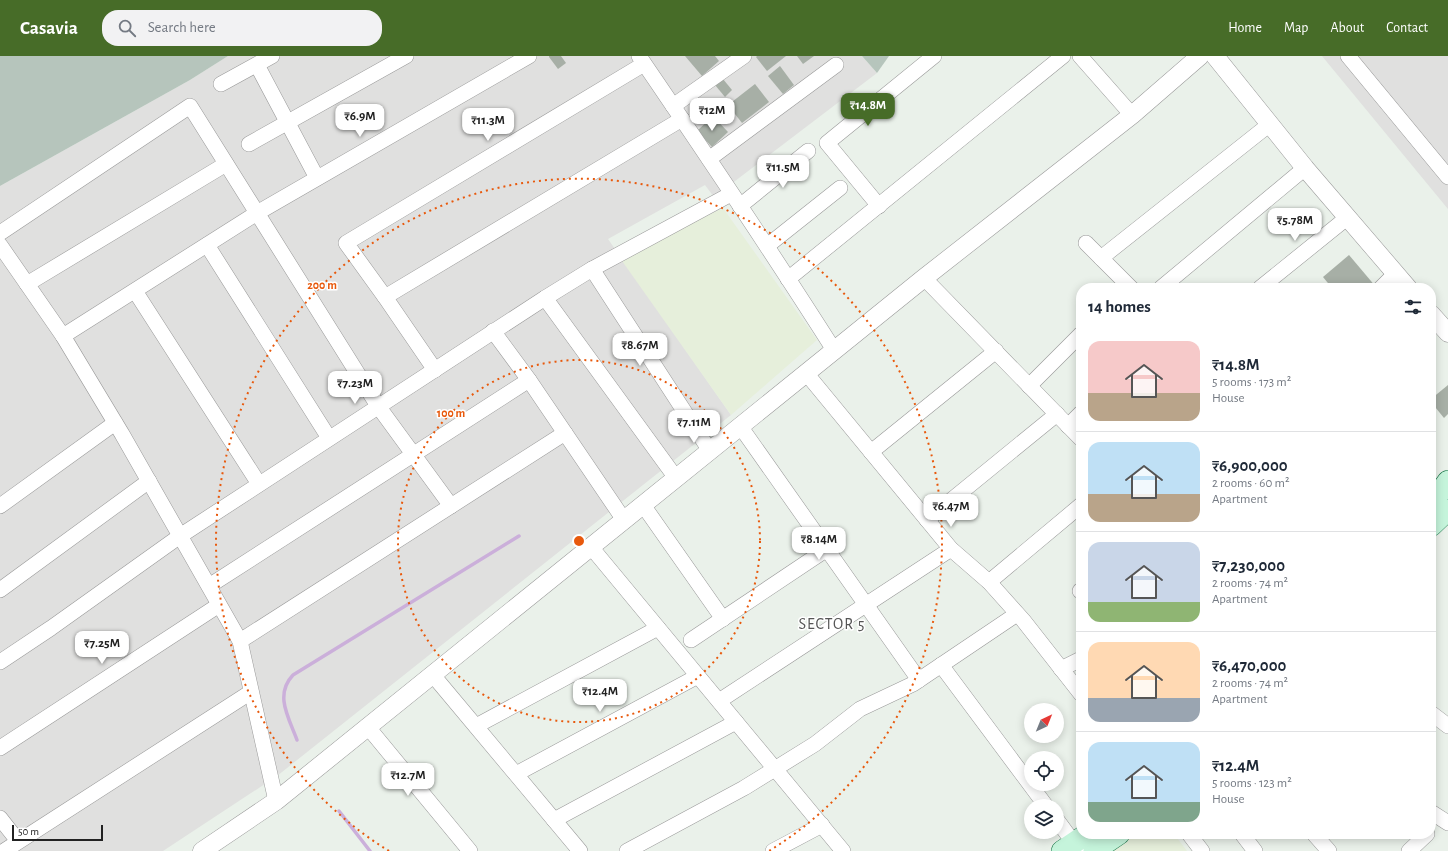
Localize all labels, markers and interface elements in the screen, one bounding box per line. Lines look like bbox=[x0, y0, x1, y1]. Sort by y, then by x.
search box bbox=[102, 10, 382, 46]
icon: search bbox=[116, 17, 138, 39]
text: Casavia bbox=[20, 19, 78, 38]
text: Search here bbox=[148, 20, 216, 35]
text: Home bbox=[1228, 21, 1262, 35]
text: Map bbox=[1284, 21, 1308, 35]
text: About bbox=[1330, 21, 1364, 35]
text: Contact bbox=[1386, 21, 1428, 35]
pin: ₹14.8M bbox=[835, 93, 901, 127]
pin: ₹12M bbox=[688, 98, 736, 132]
text: ₹14.8M bbox=[850, 99, 886, 112]
pin: ₹6.9M bbox=[332, 104, 388, 138]
text: ₹12M bbox=[699, 104, 725, 117]
pin: ₹11.3M bbox=[455, 108, 521, 142]
text: ₹6.9M bbox=[344, 110, 376, 123]
text: ₹11.3M bbox=[471, 114, 505, 127]
pin: ₹11.5M bbox=[750, 155, 816, 189]
text: ₹11.5M bbox=[766, 161, 800, 174]
pin: ₹5.78M bbox=[1262, 208, 1328, 242]
text: ₹5.78M bbox=[1277, 214, 1313, 227]
text: 200 m bbox=[307, 279, 337, 291]
icon: filters bbox=[1402, 296, 1424, 318]
text: 14 homes bbox=[1088, 298, 1151, 315]
pin: ₹8.67M bbox=[607, 333, 673, 367]
text: ₹8.67M bbox=[621, 339, 659, 352]
text: ₹14.8M bbox=[1212, 356, 1260, 373]
icon: home bbox=[1120, 357, 1168, 405]
pin: ₹7.23M bbox=[322, 371, 388, 405]
text: 5 rooms · 173 m² bbox=[1212, 376, 1291, 389]
text: ₹7.23M bbox=[337, 377, 373, 390]
text: House bbox=[1212, 392, 1244, 405]
text: 100 m bbox=[437, 407, 465, 419]
pin: ₹7.11M bbox=[661, 410, 727, 444]
text: ₹7.11M bbox=[677, 416, 711, 429]
text: ₹6,900,000 bbox=[1212, 457, 1288, 474]
icon: home bbox=[1120, 458, 1168, 506]
text: 2 rooms · 60 m² bbox=[1212, 477, 1289, 490]
text: Apartment bbox=[1212, 493, 1267, 506]
pin: ₹6.47M bbox=[918, 494, 984, 528]
text: ₹6.47M bbox=[932, 500, 970, 513]
pin: ₹8.14M bbox=[786, 527, 852, 561]
text: ₹8.14M bbox=[801, 533, 837, 546]
centre of rings bbox=[572, 534, 586, 548]
text: ₹7,230,000 bbox=[1212, 557, 1285, 574]
icon: home bbox=[1120, 558, 1168, 606]
text: 2 rooms · 74 m² bbox=[1212, 577, 1288, 590]
text: Apartment bbox=[1212, 593, 1267, 606]
district label: SECTOR 5 bbox=[799, 616, 865, 632]
pin: ₹7.25M bbox=[69, 631, 135, 665]
text: ₹7.25M bbox=[84, 637, 120, 650]
text: ₹6,470,000 bbox=[1212, 657, 1286, 674]
icon: home bbox=[1120, 658, 1168, 706]
text: 2 rooms · 74 m² bbox=[1212, 677, 1288, 690]
pin: ₹12.4M bbox=[567, 679, 633, 713]
text: ₹12.4M bbox=[582, 685, 618, 698]
text: Apartment bbox=[1212, 693, 1267, 706]
north arrow bbox=[1024, 703, 1064, 743]
map controls bbox=[1024, 703, 1064, 839]
button: locate bbox=[1024, 751, 1064, 791]
text: ₹12.4M bbox=[1212, 757, 1259, 774]
icon: home bbox=[1120, 758, 1168, 806]
pin: ₹12.7M bbox=[375, 763, 441, 797]
text: ₹12.7M bbox=[390, 769, 426, 782]
text: 5 rooms · 123 m² bbox=[1212, 777, 1292, 790]
text: House bbox=[1212, 793, 1244, 806]
button: layers bbox=[1024, 799, 1064, 839]
scale bar bbox=[12, 823, 103, 842]
text: 50 m bbox=[18, 826, 39, 837]

